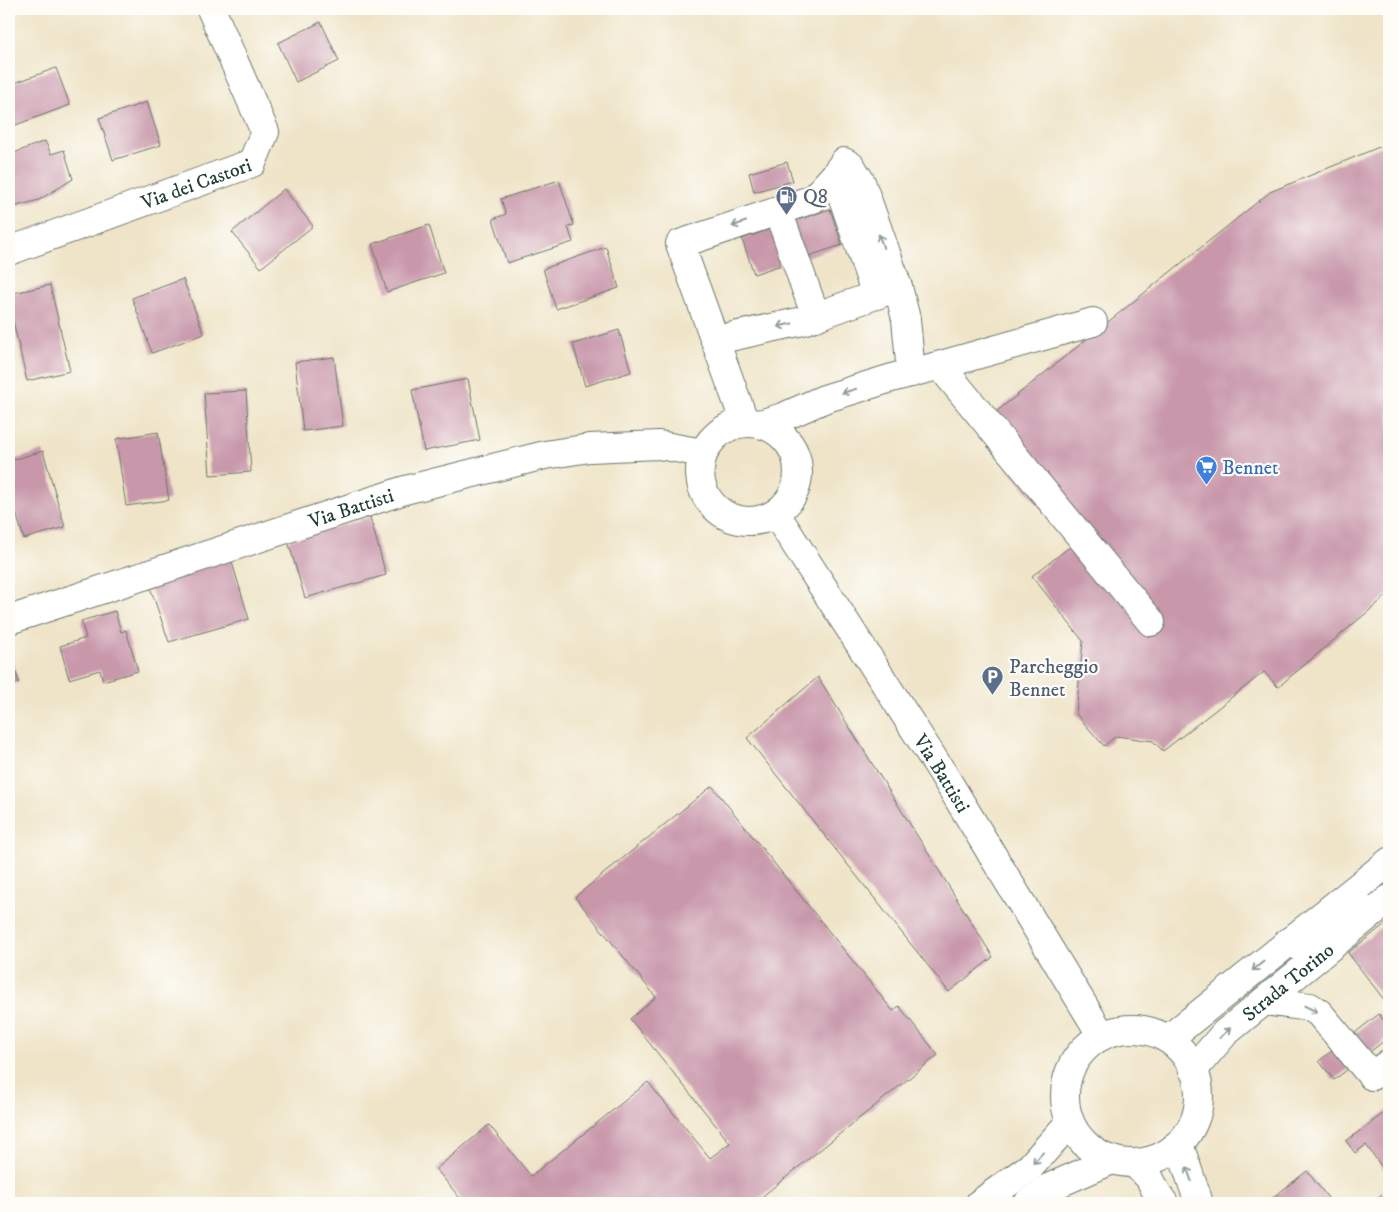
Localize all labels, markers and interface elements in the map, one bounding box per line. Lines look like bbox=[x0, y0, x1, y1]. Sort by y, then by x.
street label: Via dei Castori bbox=[137, 153, 255, 216]
fuel station icon: Q8 bbox=[775, 184, 799, 215]
place label: Q8 bbox=[803, 185, 828, 210]
one-way arrow bbox=[732, 220, 747, 229]
one-way arrow bbox=[876, 233, 886, 249]
one-way arrow bbox=[778, 320, 794, 330]
one-way arrow bbox=[841, 387, 857, 397]
supermarket icon: Bennet bbox=[1194, 455, 1218, 486]
place label: Bennet bbox=[1222, 456, 1278, 481]
street label: Via Battisti bbox=[305, 484, 397, 535]
place label: Parcheggio Bennet bbox=[1009, 655, 1098, 703]
parking icon: Parcheggio Bennet bbox=[981, 665, 1005, 696]
street label: Via Battisti bbox=[907, 729, 975, 818]
street label: Strada Torino bbox=[1238, 938, 1340, 1028]
one-way arrow bbox=[1252, 960, 1265, 971]
one-way arrow bbox=[1304, 1005, 1319, 1015]
one-way arrow bbox=[1219, 1027, 1232, 1039]
one-way arrow bbox=[1032, 1152, 1044, 1165]
one-way arrow bbox=[1184, 1167, 1193, 1182]

